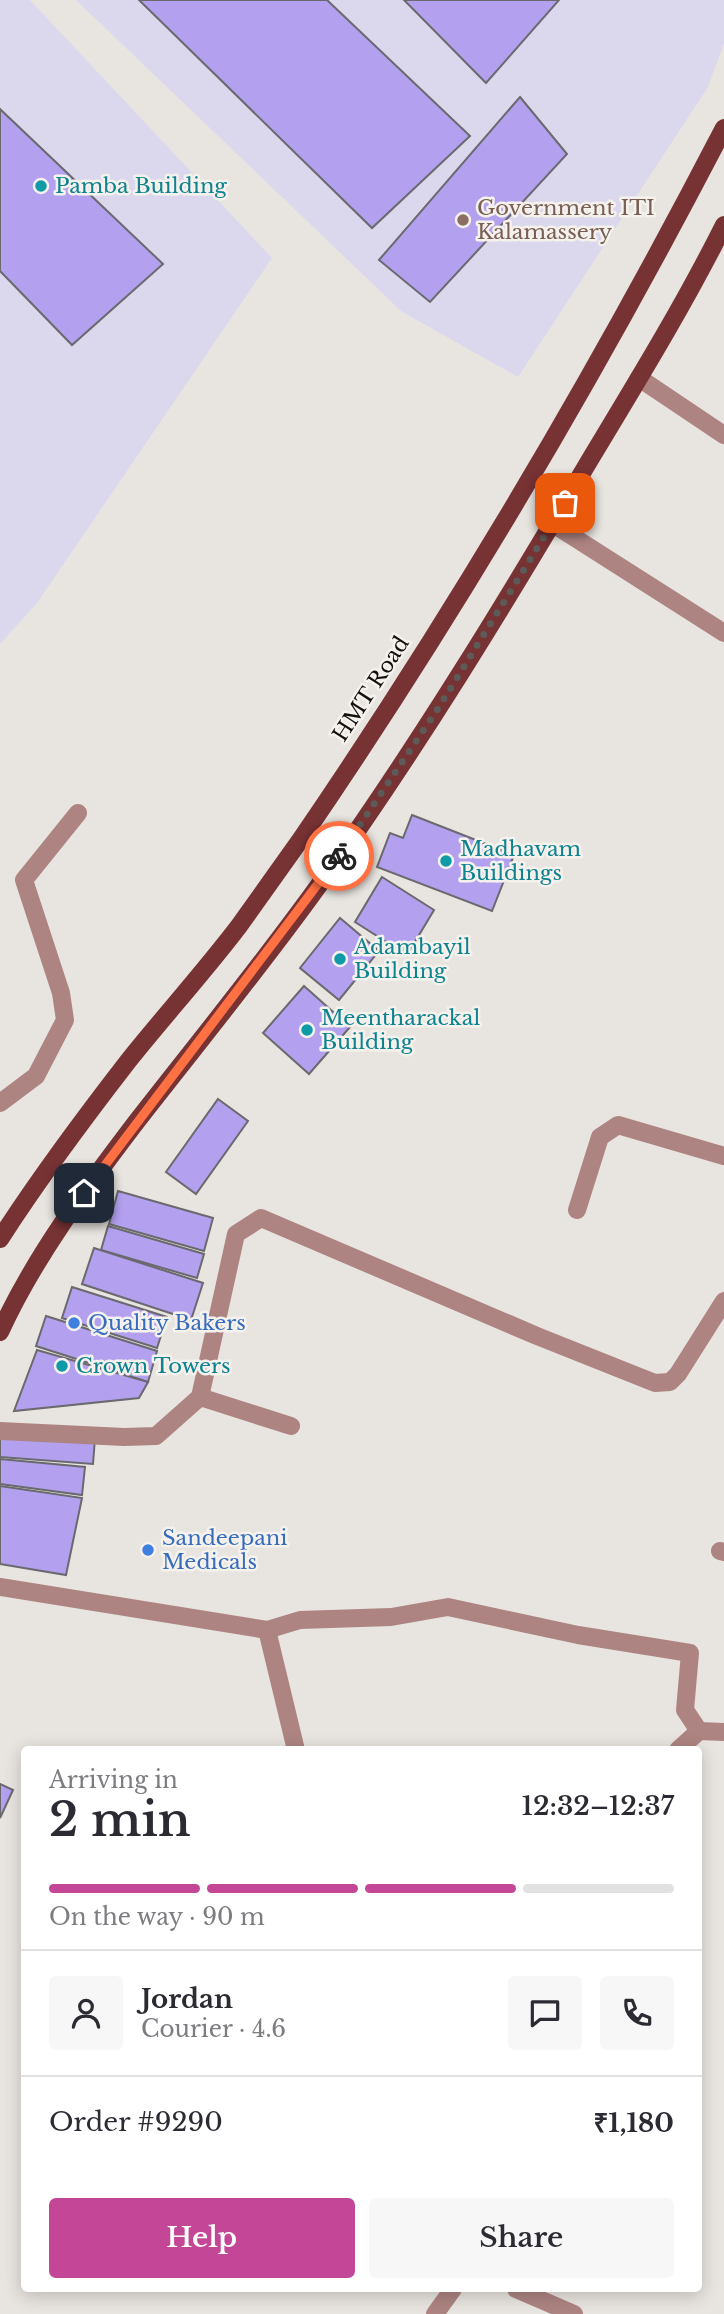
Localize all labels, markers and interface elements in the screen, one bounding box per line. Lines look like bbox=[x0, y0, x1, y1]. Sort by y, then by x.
place label: Pamba Building bbox=[55, 173, 227, 199]
marker: Pamba Building bbox=[33, 178, 49, 194]
place label: Government ITI Kalamassery bbox=[477, 195, 655, 245]
marker: Government ITI Kalamassery bbox=[455, 212, 471, 228]
pin bbox=[535, 473, 595, 533]
icon: bag bbox=[546, 484, 584, 522]
street label: HMT Road bbox=[327, 631, 415, 747]
courier bbox=[304, 821, 374, 891]
place label: Madhavam Buildings bbox=[460, 836, 582, 886]
icon: bike bbox=[320, 837, 358, 875]
marker: Madhavam Buildings bbox=[438, 853, 454, 869]
place label: Adambayil Building bbox=[353, 934, 471, 984]
marker: Adambayil Building bbox=[332, 951, 348, 967]
place label: Meentharackal Building bbox=[321, 1005, 480, 1055]
marker: Meentharackal Building bbox=[299, 1022, 315, 1038]
pin bbox=[54, 1163, 114, 1223]
icon: home bbox=[65, 1174, 103, 1212]
place label: Quality Bakers bbox=[88, 1310, 246, 1336]
marker: Quality Bakers bbox=[66, 1315, 82, 1331]
place label: Crown Towers bbox=[76, 1353, 231, 1379]
marker: Crown Towers bbox=[54, 1358, 70, 1374]
place label: Sandeepani Medicals bbox=[162, 1525, 287, 1575]
marker: Sandeepani Medicals bbox=[140, 1542, 156, 1558]
text: Arriving in bbox=[49, 1766, 178, 1794]
text: 12:32–12:37 bbox=[521, 1790, 674, 1822]
text: 2 min bbox=[49, 1791, 191, 1848]
text: On the way · 90 m bbox=[49, 1903, 265, 1931]
button: person bbox=[49, 1976, 123, 2050]
button: chat bbox=[508, 1976, 582, 2050]
button: phone bbox=[600, 1976, 674, 2050]
text: Jordan bbox=[141, 1983, 233, 2015]
text: Courier · 4.6 bbox=[141, 2015, 286, 2043]
text: Order #9290 bbox=[49, 2106, 223, 2138]
text: ₹1,180 bbox=[594, 2107, 674, 2139]
button: Help bbox=[49, 2198, 355, 2278]
button: Share bbox=[369, 2198, 674, 2278]

